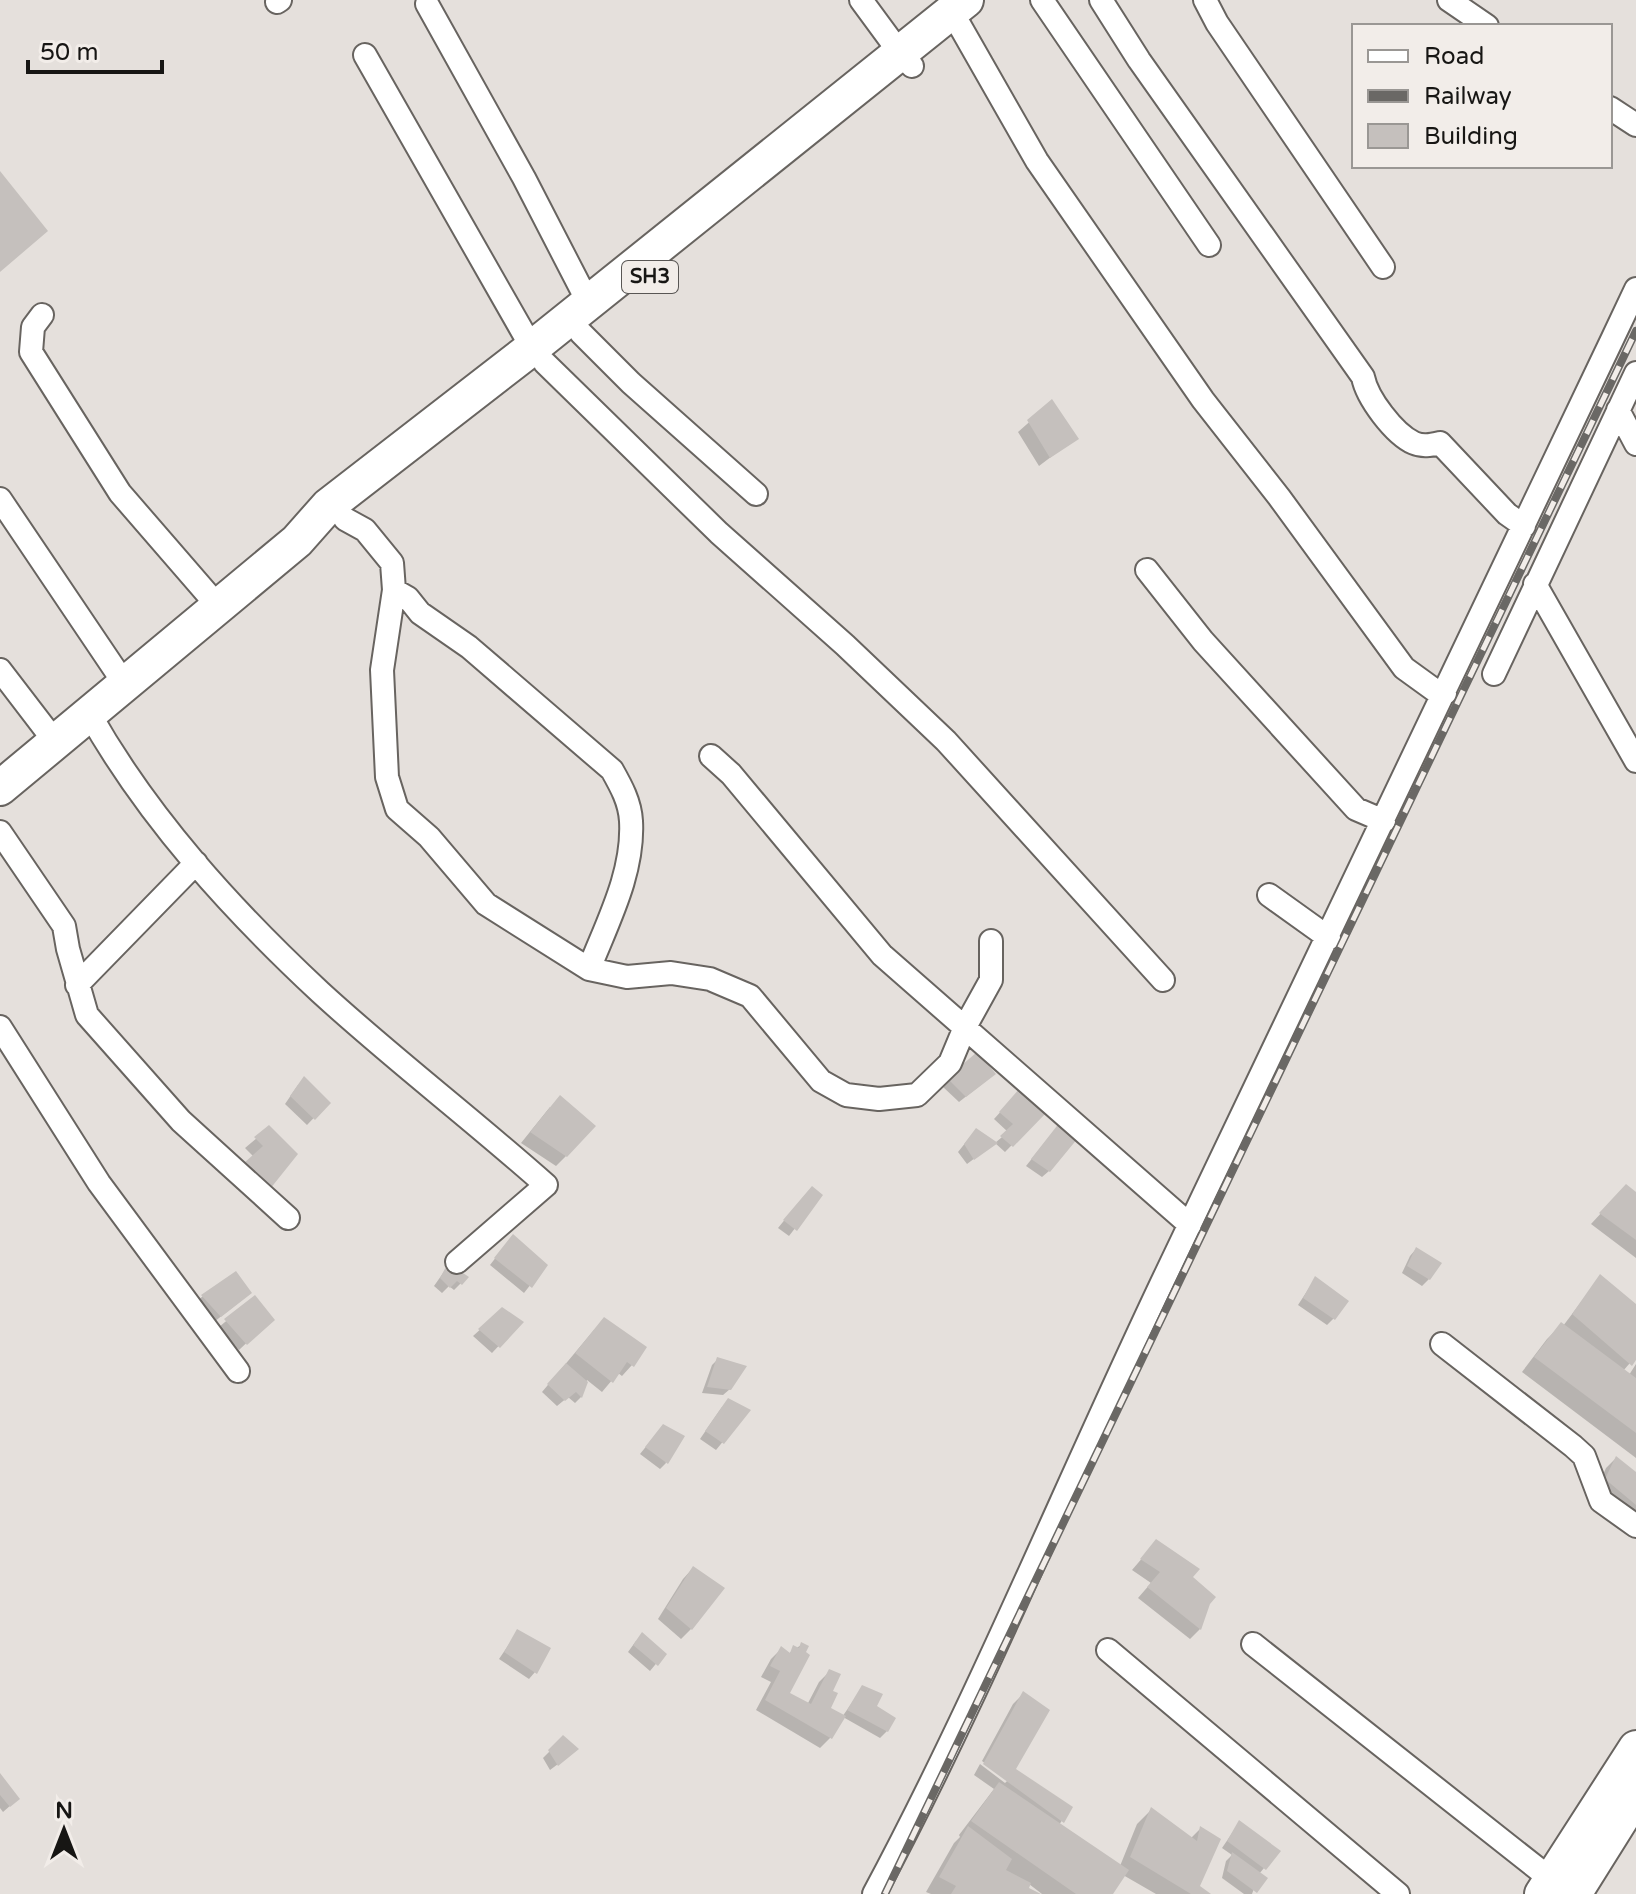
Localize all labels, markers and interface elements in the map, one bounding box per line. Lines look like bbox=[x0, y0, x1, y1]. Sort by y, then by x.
scale bar bbox=[28, 24, 162, 74]
legend bbox=[1352, 24, 1612, 168]
text: 50 m bbox=[40, 38, 98, 67]
text: Road bbox=[1424, 42, 1484, 71]
text: Railway bbox=[1424, 82, 1512, 111]
text: Building bbox=[1424, 122, 1518, 151]
road number: SH3 bbox=[622, 261, 678, 293]
north arrow bbox=[24, 1790, 104, 1870]
text: N bbox=[55, 1798, 73, 1824]

